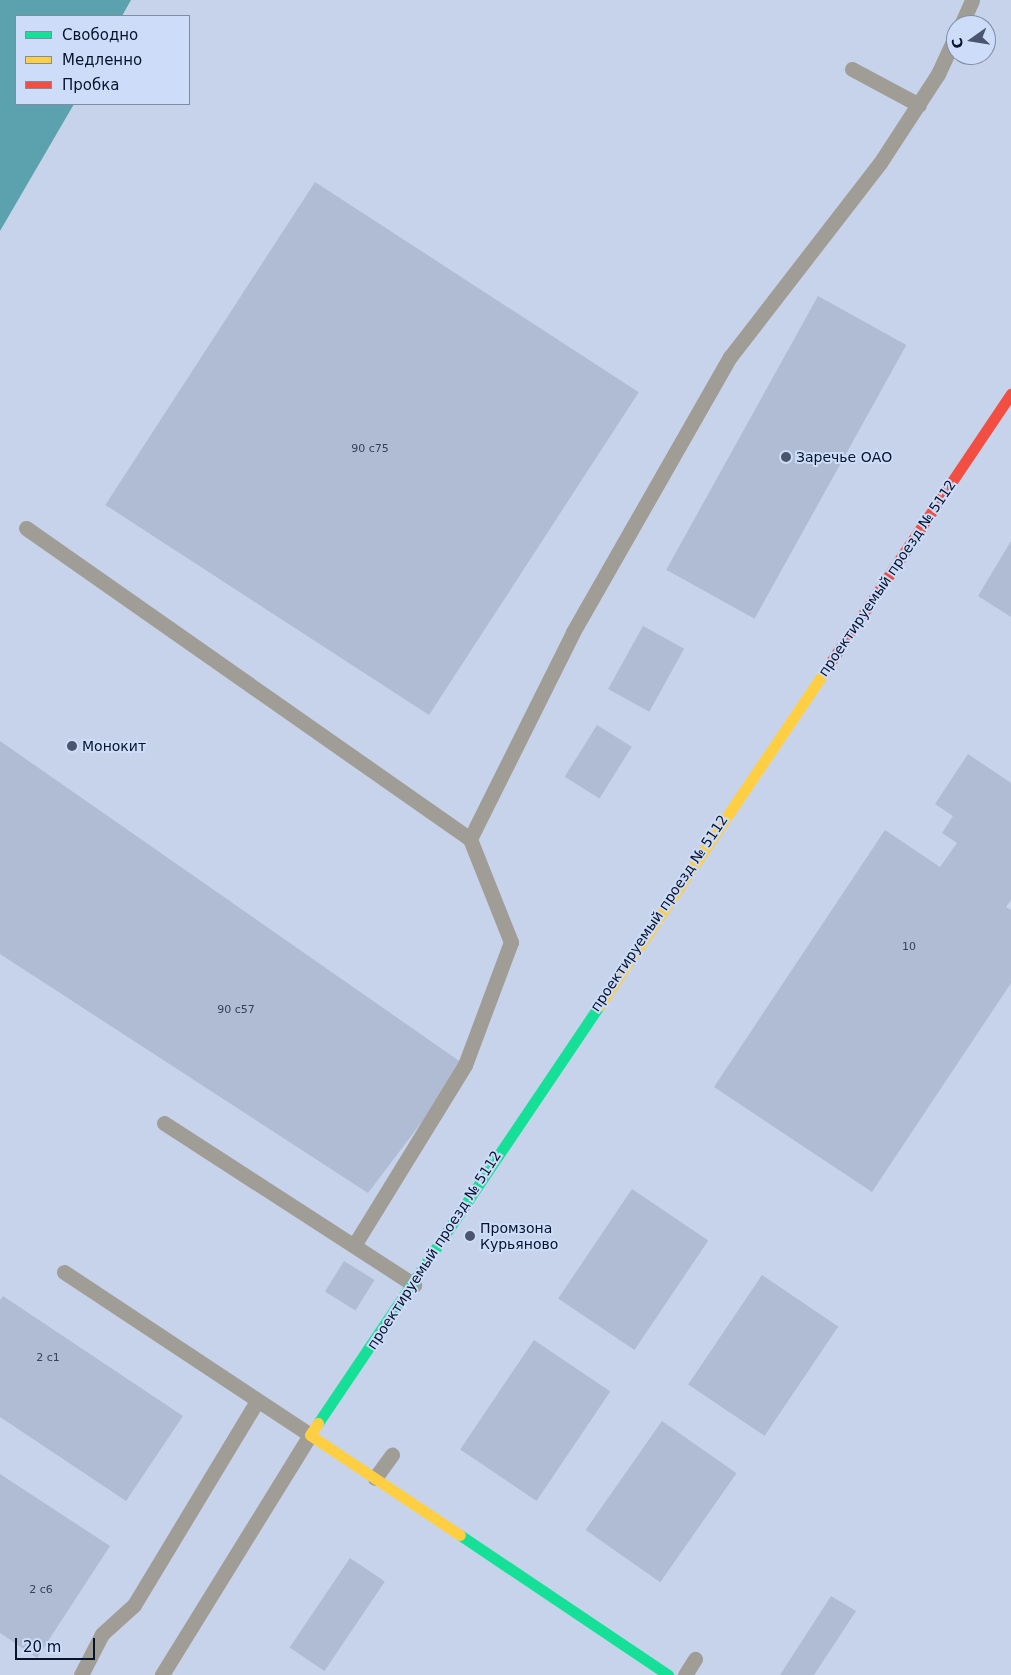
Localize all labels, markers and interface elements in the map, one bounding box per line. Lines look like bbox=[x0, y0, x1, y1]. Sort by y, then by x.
legend bbox=[15, 15, 190, 105]
north arrow bbox=[946, 15, 996, 65]
text: Свободно bbox=[62, 26, 138, 44]
text: С bbox=[948, 36, 966, 50]
text: Медленно bbox=[62, 51, 142, 69]
text: Пробка bbox=[62, 76, 119, 94]
house number: 90 с75 bbox=[351, 442, 389, 456]
place label: Заречье ОАО bbox=[796, 449, 892, 465]
marker: Заречье ОАО bbox=[780, 451, 792, 463]
street label: проектируемый проезд № 5112 bbox=[815, 477, 959, 679]
place label: Монокит bbox=[82, 738, 146, 754]
marker: Монокит bbox=[66, 740, 78, 752]
street label: проектируемый проезд № 5112 bbox=[587, 812, 731, 1014]
house number: 10 bbox=[902, 940, 916, 954]
house number: 90 с57 bbox=[217, 1003, 255, 1017]
street label: проектируемый проезд № 5112 bbox=[363, 1148, 505, 1352]
place label: Промзона Курьяново bbox=[480, 1220, 558, 1252]
marker: Промзона Курьяново bbox=[464, 1230, 476, 1242]
house number: 2 с1 bbox=[36, 1351, 60, 1365]
house number: 2 с6 bbox=[29, 1583, 53, 1597]
scale bar bbox=[18, 1628, 98, 1660]
text: 20 m bbox=[23, 1638, 61, 1656]

